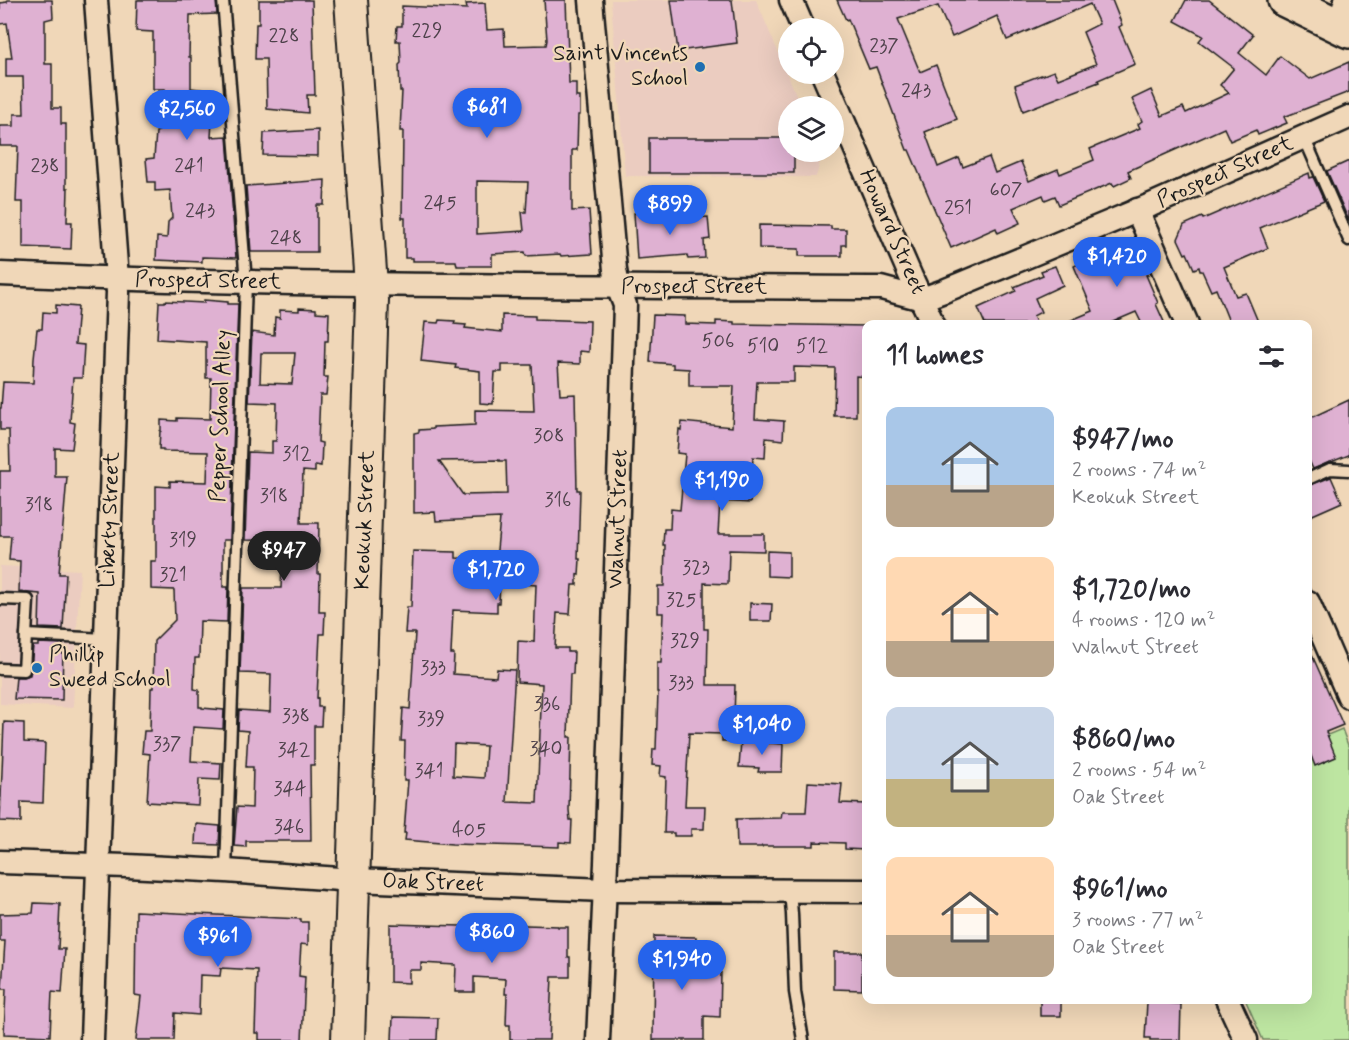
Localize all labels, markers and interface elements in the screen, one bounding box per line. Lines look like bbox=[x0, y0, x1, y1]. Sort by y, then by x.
house number: 229 bbox=[412, 18, 442, 45]
map controls bbox=[778, 18, 844, 162]
button: locate bbox=[778, 18, 844, 84]
house number: 228 bbox=[268, 23, 300, 50]
house number: 237 bbox=[869, 33, 899, 60]
place label: Saint Vincents School bbox=[553, 40, 688, 93]
marker: Saint Vincents School bbox=[693, 60, 707, 74]
house number: 243 bbox=[901, 78, 931, 105]
pin: $681 bbox=[451, 88, 523, 139]
pin: $2,560 bbox=[138, 90, 236, 141]
text: $681 bbox=[467, 94, 507, 121]
text: $2,560 bbox=[158, 96, 216, 123]
button: layers bbox=[778, 96, 844, 162]
street label: Prospect Street bbox=[1153, 129, 1298, 215]
house number: 238 bbox=[30, 153, 60, 180]
house number: 241 bbox=[174, 153, 204, 180]
street label: Howard Street bbox=[852, 165, 932, 299]
house number: 607 bbox=[990, 177, 1022, 204]
pin: $899 bbox=[634, 185, 706, 236]
house number: 245 bbox=[423, 190, 457, 217]
text: $899 bbox=[647, 191, 693, 218]
house number: 251 bbox=[944, 195, 972, 222]
house number: 243 bbox=[185, 198, 215, 225]
house number: 248 bbox=[270, 225, 302, 252]
pin: $1,420 bbox=[1068, 237, 1166, 288]
text: $1,420 bbox=[1087, 243, 1147, 270]
street label: Prospect Street bbox=[135, 266, 281, 296]
street label: Prospect Street bbox=[621, 273, 767, 301]
house number: 506 bbox=[702, 328, 734, 355]
street label: Pepper School Alley bbox=[204, 329, 238, 503]
house number: 510 bbox=[747, 333, 779, 360]
house number: 512 bbox=[796, 333, 828, 360]
text: 11 homes bbox=[886, 339, 984, 373]
icon: filters bbox=[1255, 340, 1288, 373]
house number: 308 bbox=[533, 423, 565, 450]
text: $947/mo bbox=[1072, 423, 1174, 457]
icon: home bbox=[934, 431, 1006, 503]
house number: 312 bbox=[282, 441, 312, 468]
street label: Walnut Street bbox=[602, 449, 634, 589]
street label: Keokuk Street bbox=[349, 450, 381, 590]
street label: Liberty Street bbox=[94, 451, 126, 589]
text: 2 rooms · 74 m² bbox=[1072, 457, 1206, 484]
pin: $1,190 bbox=[673, 461, 771, 512]
text: $1,190 bbox=[694, 467, 750, 494]
house number: 318 bbox=[260, 483, 288, 510]
text: Keokuk Street bbox=[1072, 484, 1199, 511]
house number: 316 bbox=[544, 487, 572, 514]
house number: 318 bbox=[25, 492, 53, 519]
house number: 319 bbox=[169, 527, 197, 554]
pin: $947 bbox=[248, 531, 320, 582]
text: $947 bbox=[262, 537, 306, 564]
pin: $1,720 bbox=[447, 550, 545, 601]
house number: 323 bbox=[682, 555, 710, 582]
text: $1,720 bbox=[467, 556, 525, 583]
house number: 321 bbox=[159, 562, 187, 589]
text: $1,720/mo bbox=[1072, 573, 1191, 607]
icon: home bbox=[934, 581, 1006, 653]
house number: 325 bbox=[666, 587, 696, 614]
text: 4 rooms · 120 m² bbox=[1072, 607, 1215, 634]
house number: 329 bbox=[670, 628, 700, 655]
text: Walnut Street bbox=[1072, 634, 1199, 661]
place label: Phillip Sweed School bbox=[49, 641, 171, 694]
house number: 333 bbox=[420, 655, 446, 682]
marker: Phillip Sweed School bbox=[30, 661, 44, 675]
house number: 333 bbox=[668, 670, 694, 697]
house number: 336 bbox=[534, 691, 560, 718]
house number: 338 bbox=[282, 703, 310, 730]
pin: $1,040 bbox=[713, 705, 811, 756]
house number: 339 bbox=[417, 706, 445, 733]
text: $1,040 bbox=[732, 711, 792, 738]
text: $860/mo bbox=[1072, 723, 1175, 757]
house number: 337 bbox=[153, 731, 181, 758]
icon: home bbox=[934, 731, 1006, 803]
house number: 340 bbox=[529, 736, 563, 763]
house number: 342 bbox=[277, 737, 311, 764]
text: 2 rooms · 54 m² bbox=[1072, 757, 1206, 784]
house number: 341 bbox=[415, 758, 443, 785]
house number: 344 bbox=[274, 776, 307, 803]
text: Oak Street bbox=[1072, 784, 1165, 811]
house number: 346 bbox=[274, 814, 304, 841]
house number: 405 bbox=[452, 817, 486, 844]
street label: Oak Street bbox=[382, 867, 484, 899]
text: $961/mo bbox=[1072, 873, 1168, 907]
icon: home bbox=[934, 881, 1006, 953]
text: 3 rooms · 77 m² bbox=[1072, 907, 1204, 934]
pin: $860 bbox=[456, 913, 528, 964]
pin: $961 bbox=[182, 917, 254, 968]
text: $860 bbox=[469, 919, 515, 946]
text: $961 bbox=[198, 923, 238, 950]
text: Oak Street bbox=[1072, 934, 1165, 961]
pin: $1,940 bbox=[633, 940, 731, 991]
text: $1,940 bbox=[652, 946, 712, 973]

